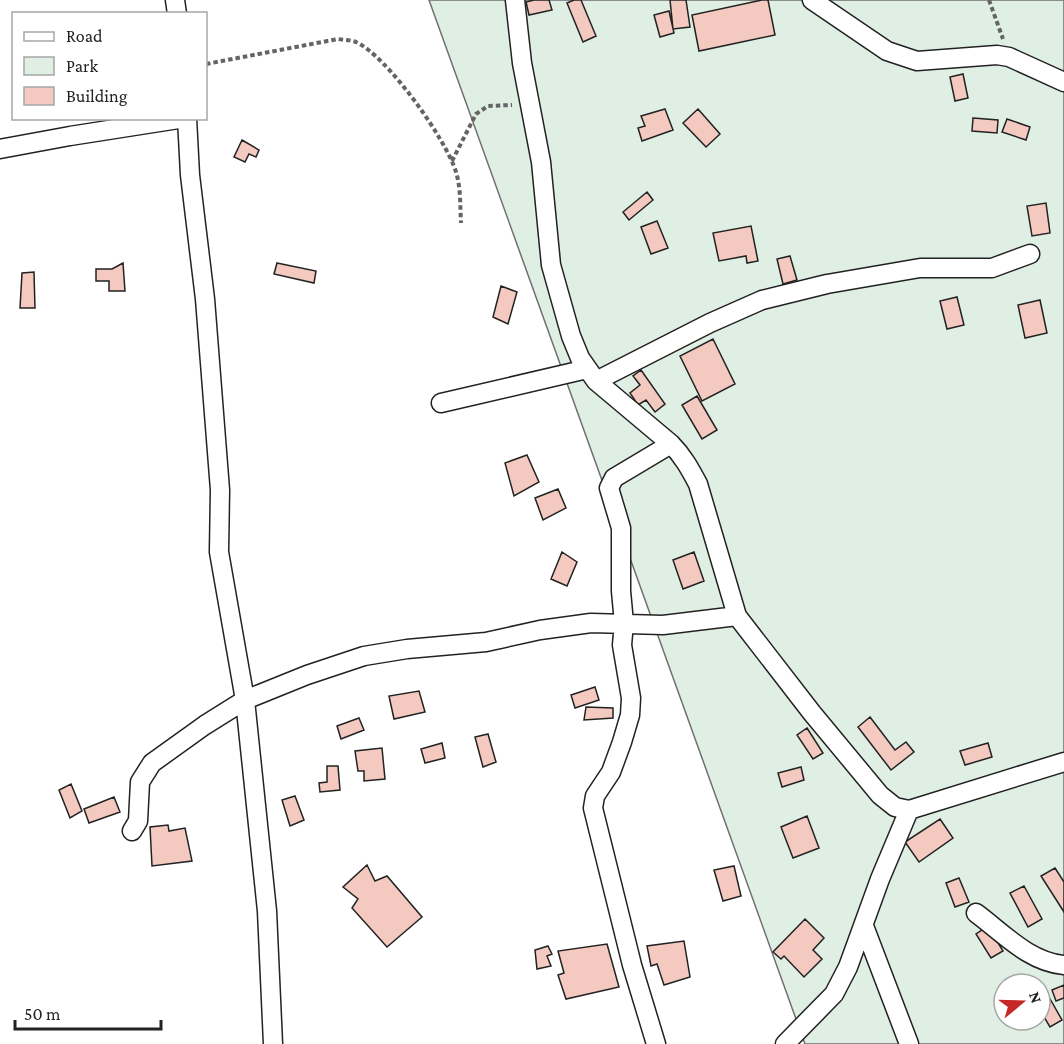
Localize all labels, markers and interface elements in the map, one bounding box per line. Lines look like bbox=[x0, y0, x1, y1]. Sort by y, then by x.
legend bbox=[12, 12, 207, 120]
text: Road bbox=[66, 26, 103, 46]
text: Park bbox=[66, 56, 98, 76]
text: Building bbox=[66, 86, 128, 106]
north arrow bbox=[992, 972, 1052, 1032]
text: N bbox=[1026, 989, 1046, 1005]
scale bar bbox=[15, 993, 160, 1031]
text: 50 m bbox=[24, 1004, 61, 1024]

